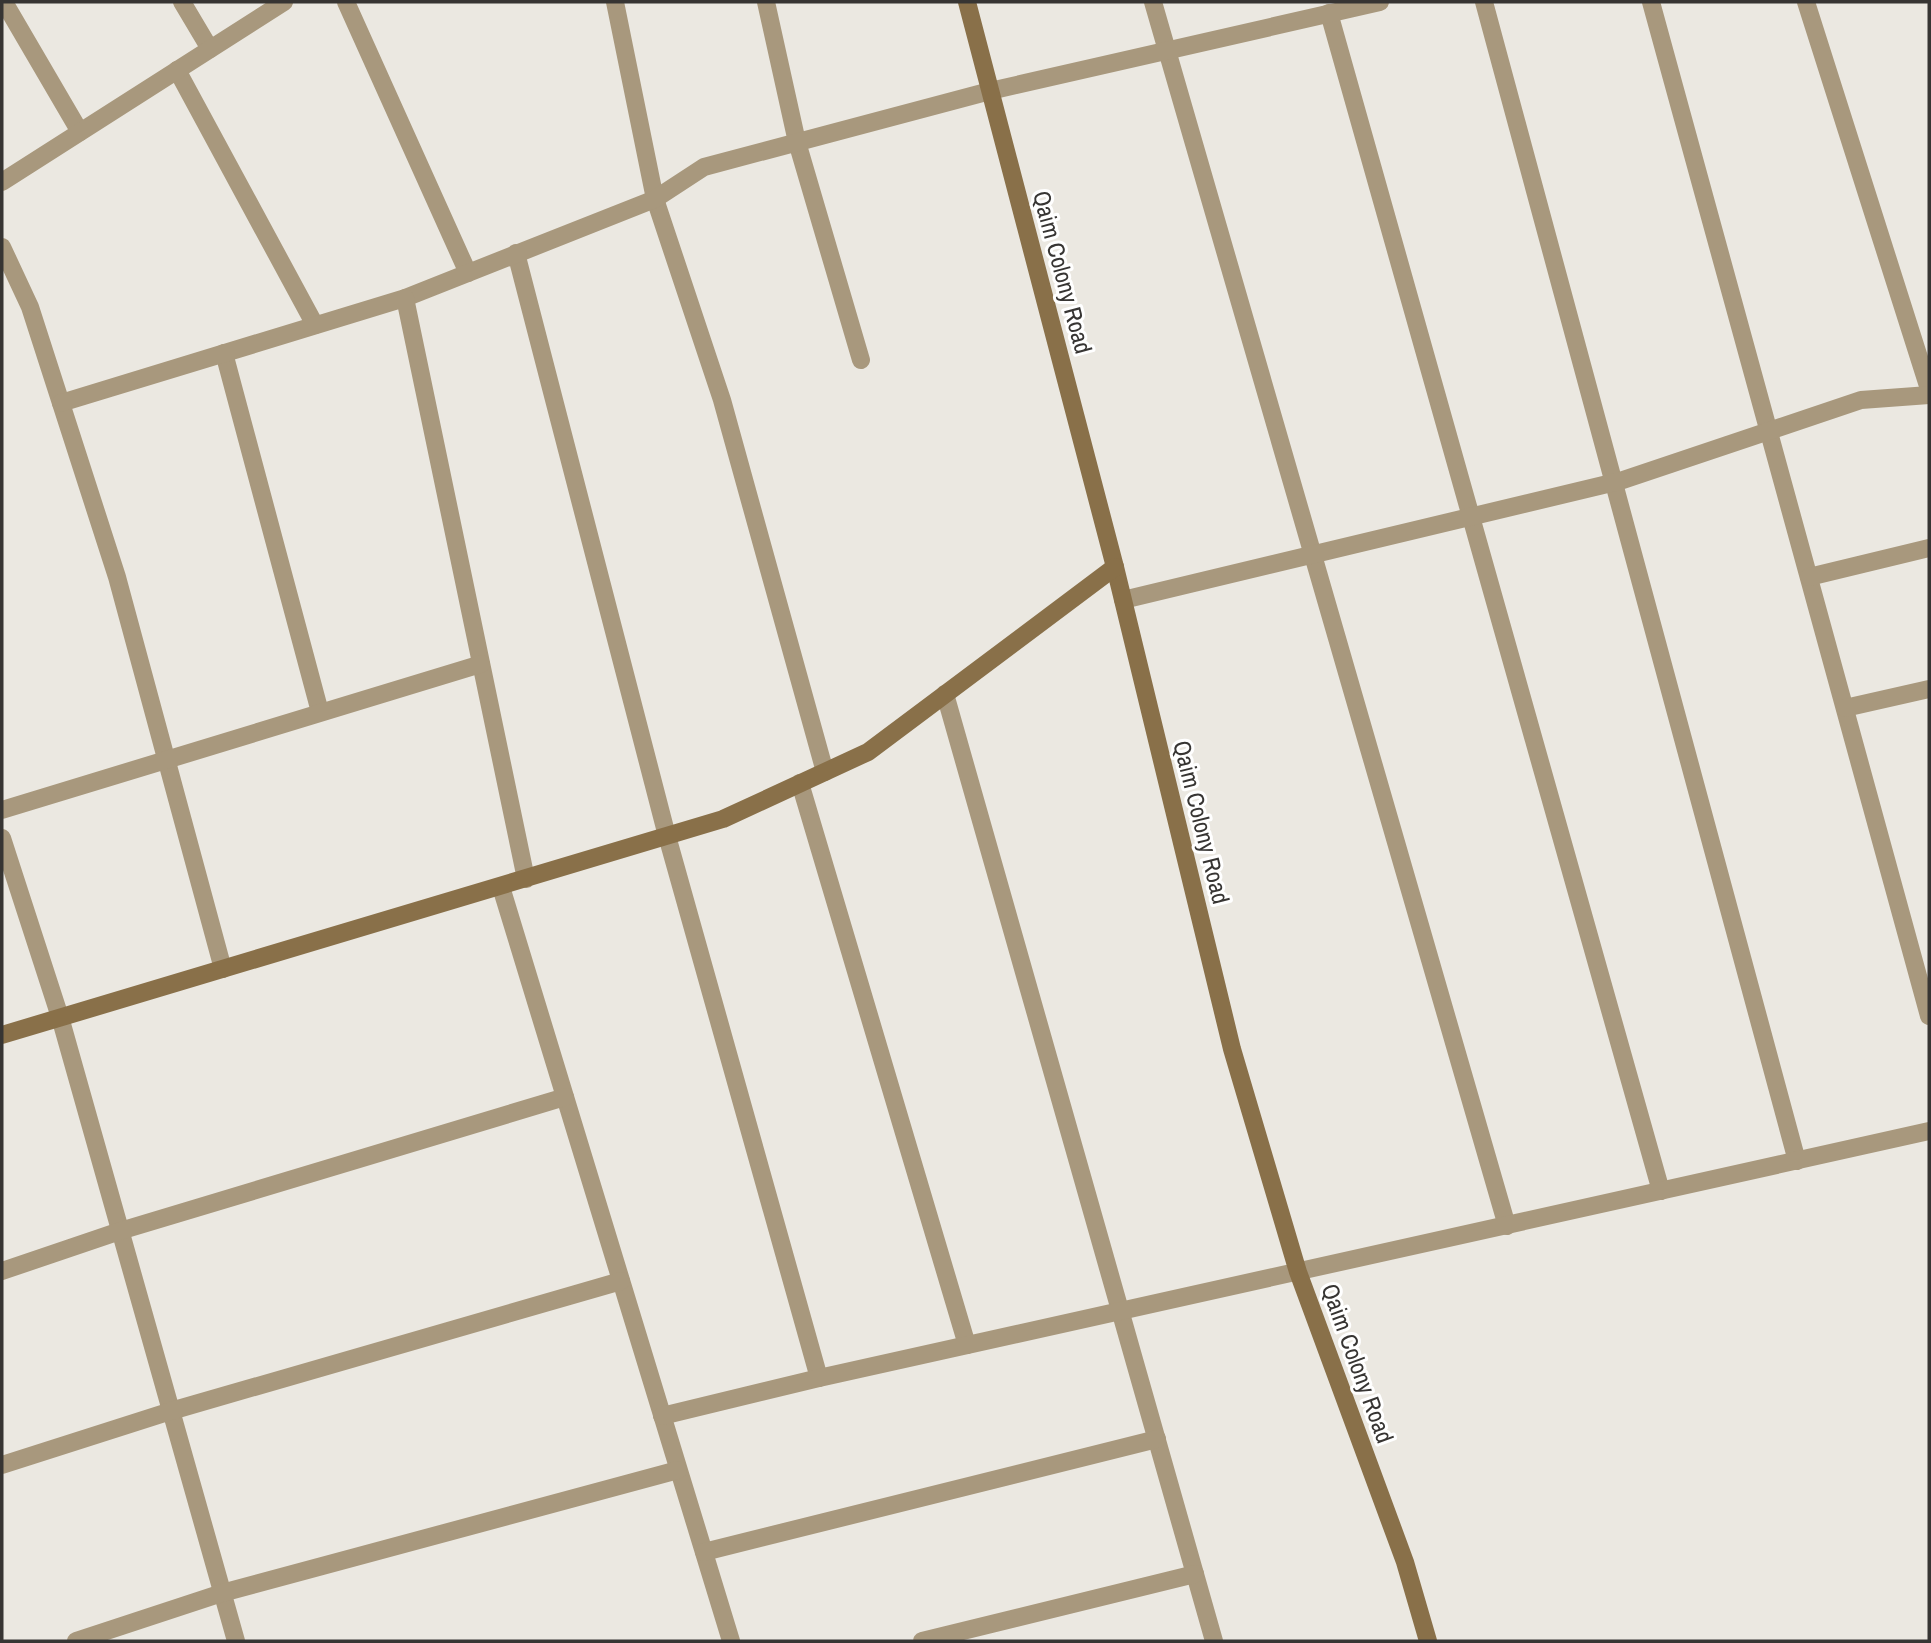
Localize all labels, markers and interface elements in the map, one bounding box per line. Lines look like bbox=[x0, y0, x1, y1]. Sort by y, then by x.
street label: Qaim Colony Road bbox=[1026, 187, 1100, 357]
street label: Qaim Colony Road bbox=[1166, 737, 1238, 907]
street label: Qaim Colony Road bbox=[1314, 1279, 1402, 1447]

